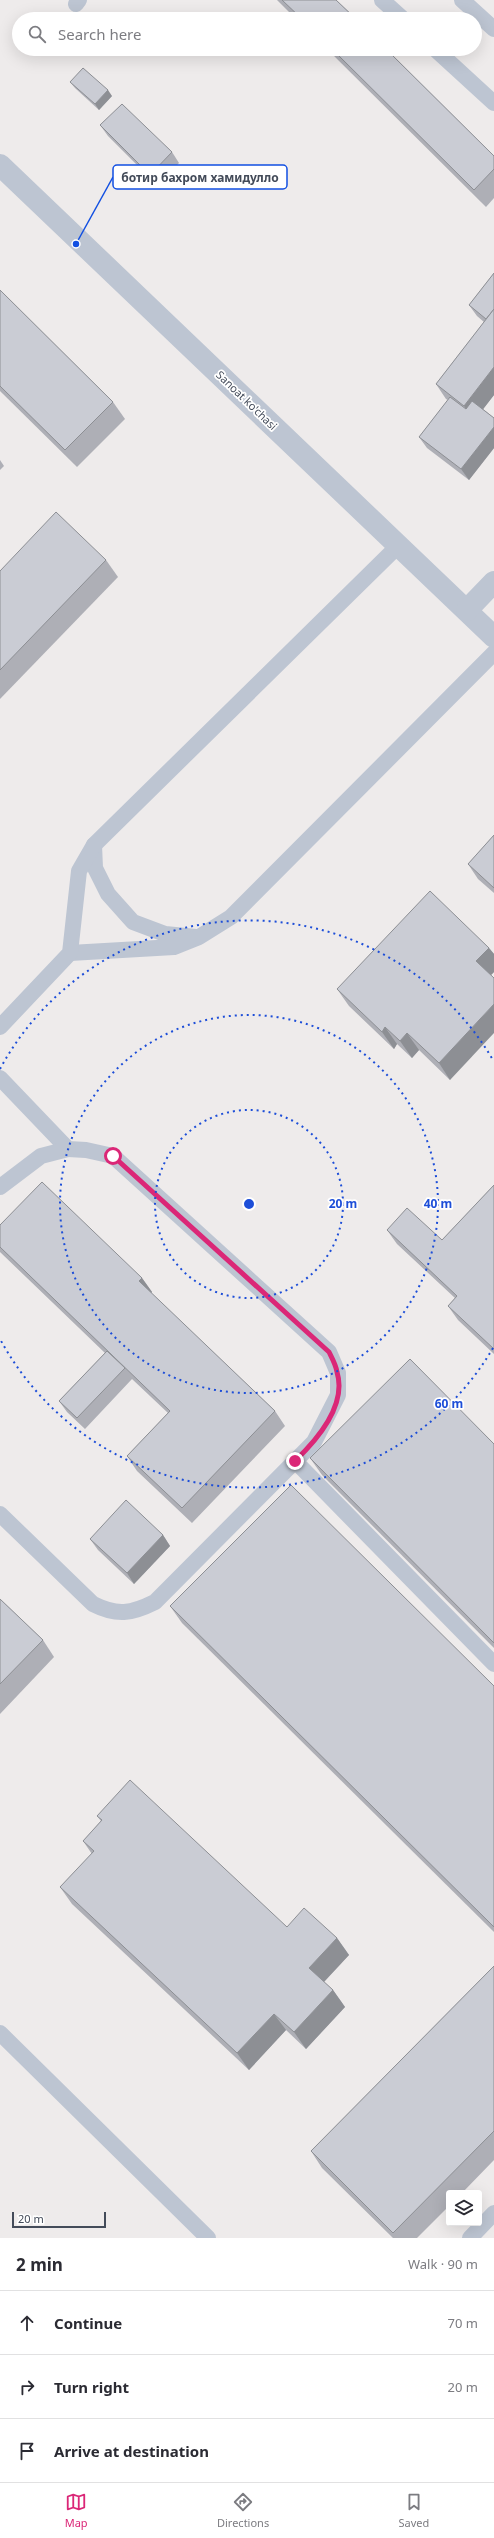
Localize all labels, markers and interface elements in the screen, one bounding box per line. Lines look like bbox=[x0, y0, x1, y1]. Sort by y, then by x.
search box bbox=[12, 12, 482, 56]
icon: search bbox=[26, 23, 48, 45]
text: Search here bbox=[58, 24, 141, 44]
callout: ботир бахром хамидулло bbox=[113, 165, 287, 189]
text: ботир бахром хамидулло bbox=[121, 169, 279, 186]
street label: Sanoat ko'chasi bbox=[213, 367, 281, 433]
route start bbox=[104, 1147, 122, 1165]
text: 20 m bbox=[329, 1195, 357, 1212]
text: 40 m bbox=[424, 1195, 452, 1212]
centre of rings bbox=[242, 1197, 256, 1211]
text: 60 m bbox=[435, 1395, 463, 1412]
route end bbox=[286, 1452, 304, 1470]
map controls bbox=[446, 2190, 482, 2226]
button: layers bbox=[446, 2190, 482, 2226]
scale bar bbox=[12, 2210, 106, 2229]
text: 20 m bbox=[18, 2211, 44, 2226]
text: 2 min bbox=[16, 2253, 63, 2276]
text: Walk · 90 m bbox=[408, 2255, 478, 2273]
icon: ahead bbox=[16, 2312, 38, 2334]
text: Continue bbox=[54, 2313, 122, 2333]
text: 70 m bbox=[448, 2314, 478, 2332]
icon: right bbox=[16, 2376, 38, 2398]
text: Turn right bbox=[54, 2377, 129, 2397]
text: 20 m bbox=[448, 2378, 478, 2396]
icon: arrive bbox=[16, 2440, 38, 2462]
text: Arrive at destination bbox=[54, 2441, 209, 2461]
tab: Map bbox=[65, 2491, 88, 2530]
tab: Directions bbox=[217, 2491, 269, 2530]
tab: Saved bbox=[399, 2491, 429, 2530]

